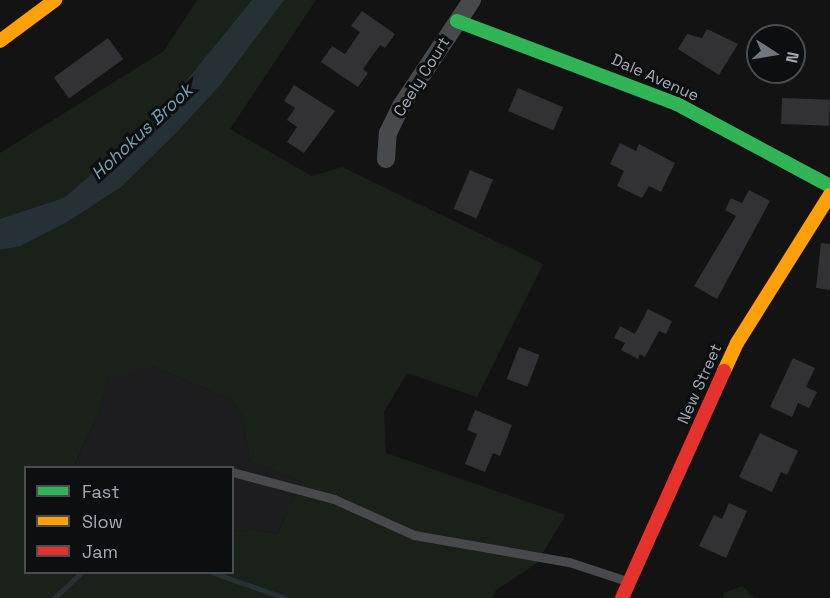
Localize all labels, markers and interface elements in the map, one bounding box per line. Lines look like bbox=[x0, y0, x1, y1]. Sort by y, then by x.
north arrow bbox=[746, 24, 806, 84]
street label: Ceely Court bbox=[390, 34, 454, 120]
street label: Dale Avenue bbox=[608, 50, 702, 106]
text: N bbox=[781, 50, 804, 65]
water label: Hohokus Brook bbox=[87, 80, 197, 184]
street label: New Street bbox=[674, 341, 726, 427]
legend bbox=[24, 466, 234, 574]
text: Fast bbox=[82, 480, 119, 503]
text: Slow bbox=[82, 510, 123, 533]
text: Jam bbox=[82, 540, 118, 563]

